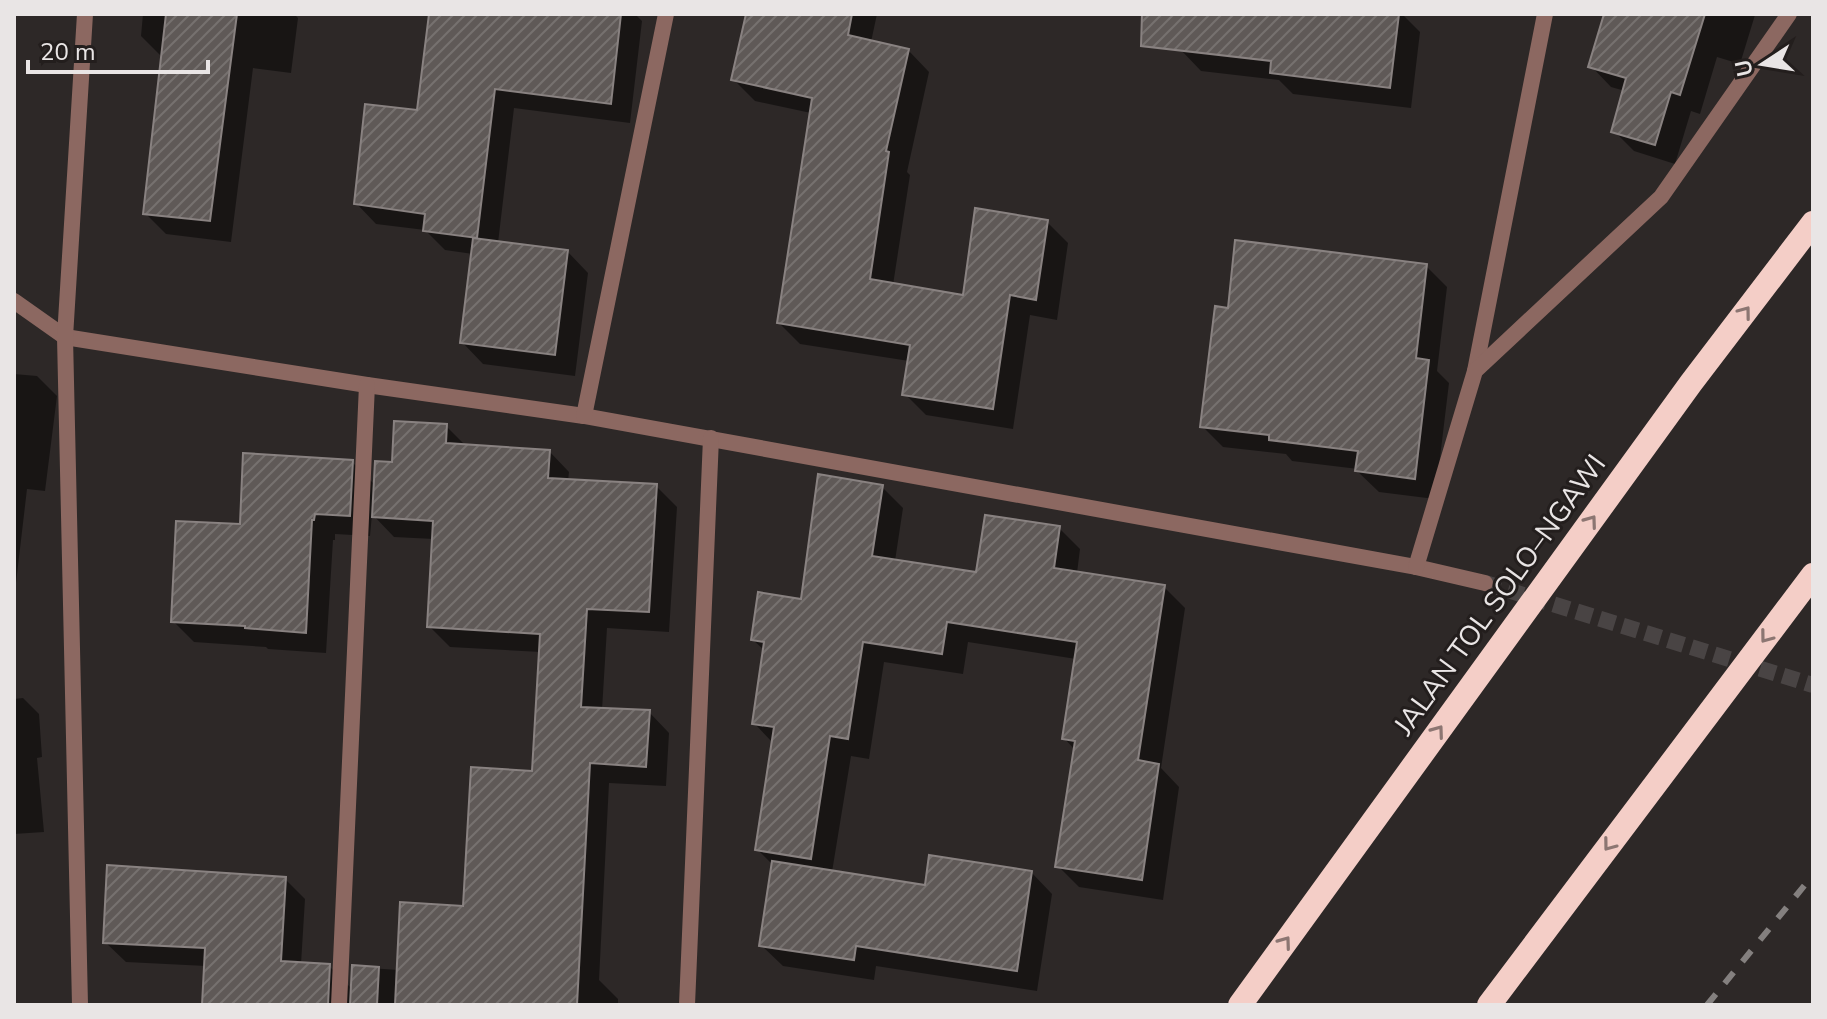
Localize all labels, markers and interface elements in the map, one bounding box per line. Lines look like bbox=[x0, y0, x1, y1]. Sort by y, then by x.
scale bar bbox=[28, 24, 208, 74]
north arrow bbox=[1723, 24, 1803, 104]
text: 20 m bbox=[40, 36, 96, 68]
text: U bbox=[1728, 57, 1761, 79]
one-way arrow bbox=[1736, 306, 1750, 321]
street label: JALAN TOL SOLO–NGAWI bbox=[1385, 447, 1615, 744]
one-way arrow bbox=[1581, 515, 1595, 530]
one-way arrow bbox=[1762, 629, 1776, 643]
one-way arrow bbox=[1428, 726, 1443, 740]
one-way arrow bbox=[1605, 836, 1619, 851]
one-way arrow bbox=[1276, 936, 1290, 951]

